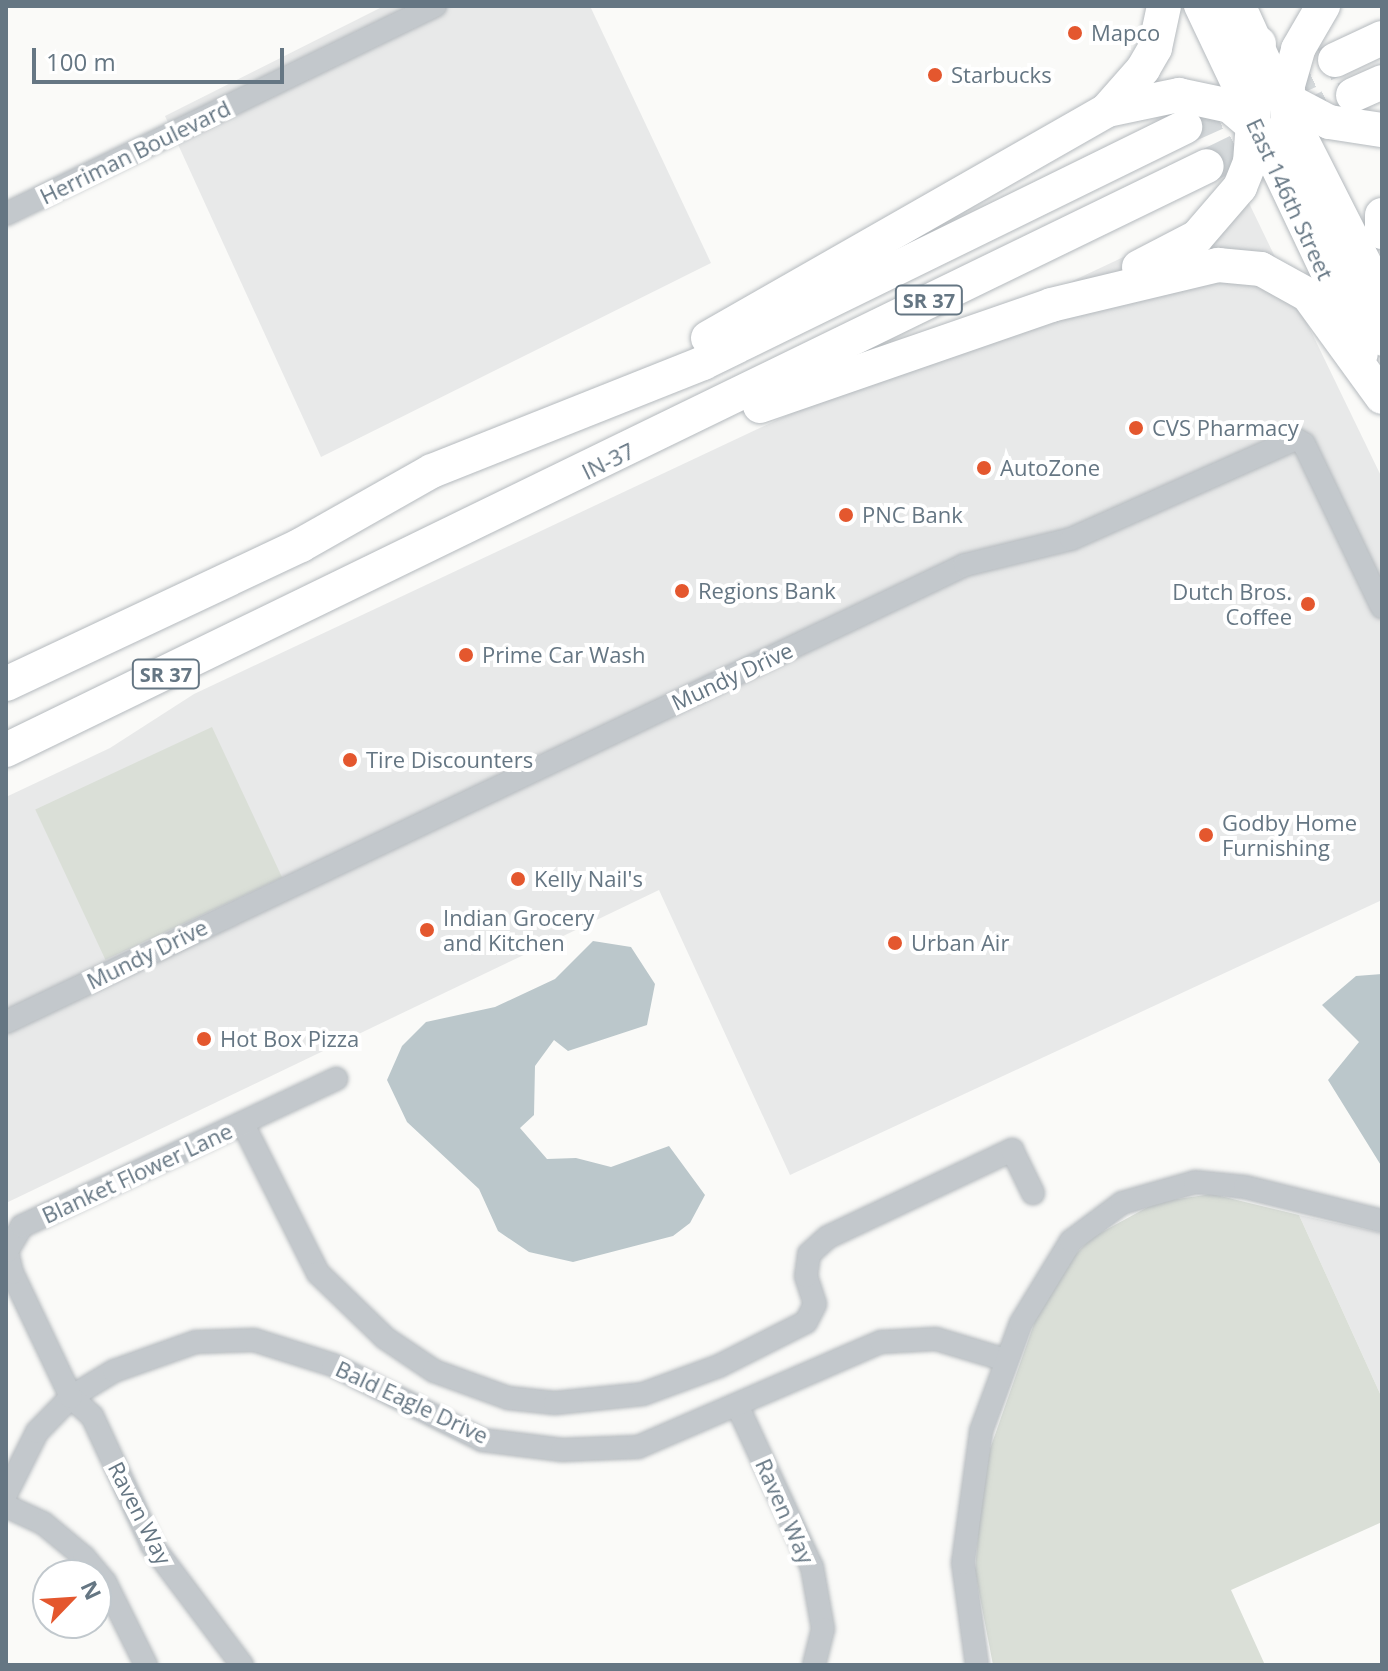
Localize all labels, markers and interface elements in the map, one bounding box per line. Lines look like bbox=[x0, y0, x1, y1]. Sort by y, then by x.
place label: Mapco bbox=[1091, 20, 1160, 46]
marker: Mapco bbox=[1066, 24, 1084, 42]
scale bar bbox=[36, 32, 288, 82]
text: 100 m bbox=[46, 45, 116, 78]
place label: Starbucks bbox=[951, 62, 1052, 88]
marker: Starbucks bbox=[926, 66, 944, 84]
street label: Herriman Boulevard bbox=[36, 94, 234, 210]
street label: East 146th Street bbox=[1241, 114, 1339, 284]
road number: SR 37 bbox=[893, 284, 965, 316]
place label: CVS Pharmacy bbox=[1152, 415, 1299, 441]
marker: CVS Pharmacy bbox=[1127, 419, 1145, 437]
street label: IN-37 bbox=[578, 437, 638, 485]
place label: AutoZone bbox=[1000, 455, 1100, 481]
marker: AutoZone bbox=[975, 459, 993, 477]
place label: PNC Bank bbox=[862, 502, 963, 528]
marker: PNC Bank bbox=[837, 506, 855, 524]
place label: Regions Bank bbox=[698, 578, 836, 604]
place label: Dutch Bros. Coffee bbox=[1172, 578, 1292, 630]
marker: Regions Bank bbox=[673, 582, 691, 600]
marker: Dutch Bros. Coffee bbox=[1299, 595, 1317, 613]
street label: Mundy Drive bbox=[667, 636, 797, 716]
place label: Prime Car Wash bbox=[482, 642, 646, 668]
marker: Prime Car Wash bbox=[457, 646, 475, 664]
road number: SR 37 bbox=[130, 658, 202, 690]
place label: Tire Discounters bbox=[366, 747, 533, 773]
marker: Tire Discounters bbox=[341, 751, 359, 769]
place label: Godby Home Furnishing bbox=[1222, 809, 1357, 860]
marker: Godby Home Furnishing bbox=[1197, 826, 1215, 844]
place label: Kelly Nail's bbox=[534, 866, 643, 892]
marker: Kelly Nail's bbox=[509, 870, 527, 888]
place label: Indian Grocery and Kitchen bbox=[443, 904, 594, 956]
street label: Mundy Drive bbox=[82, 913, 212, 995]
marker: Indian Grocery and Kitchen bbox=[418, 921, 436, 939]
place label: Urban Air bbox=[911, 930, 1009, 956]
marker: Urban Air bbox=[886, 934, 904, 952]
place label: Hot Box Pizza bbox=[220, 1026, 359, 1052]
marker: Hot Box Pizza bbox=[195, 1030, 213, 1048]
street label: Blanket Flower Lane bbox=[38, 1117, 236, 1229]
street label: Bald Eagle Drive bbox=[332, 1355, 492, 1449]
street label: Raven Way bbox=[750, 1455, 820, 1567]
street label: Raven Way bbox=[103, 1457, 177, 1569]
north arrow bbox=[32, 1559, 112, 1639]
text: N bbox=[75, 1575, 109, 1604]

